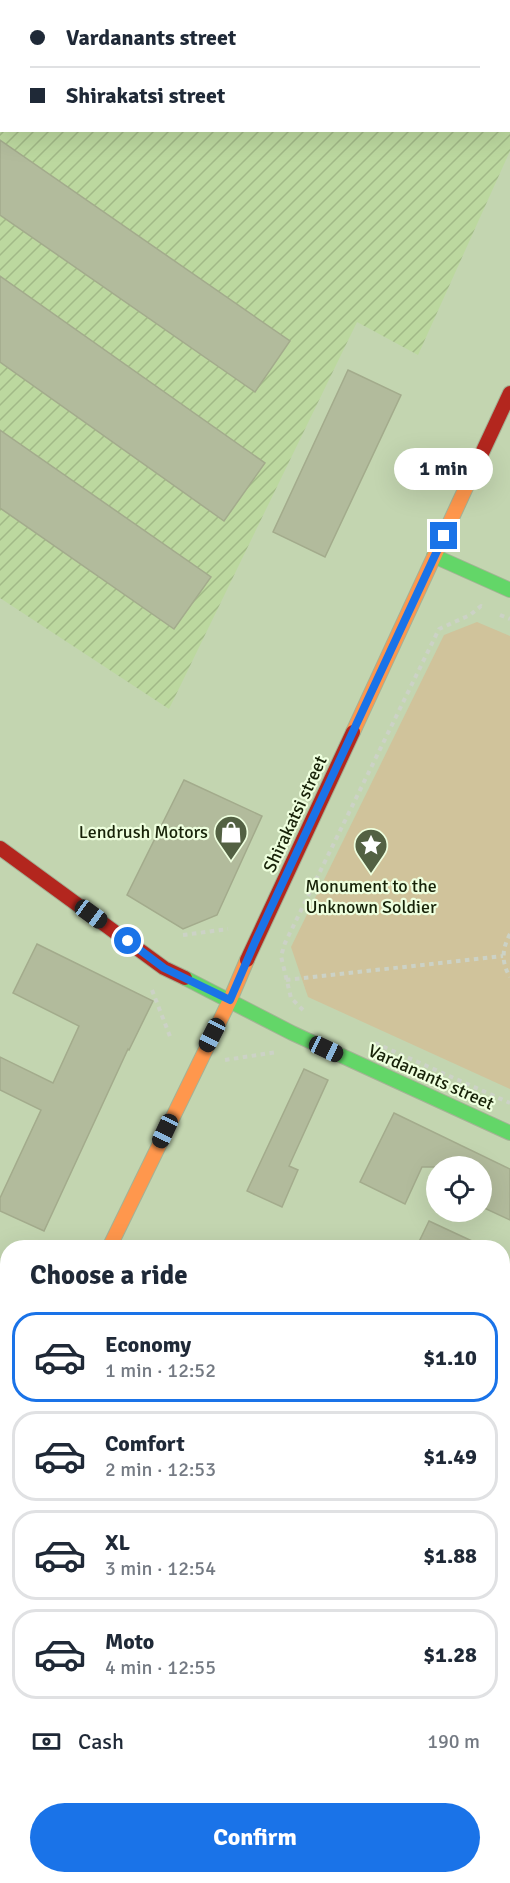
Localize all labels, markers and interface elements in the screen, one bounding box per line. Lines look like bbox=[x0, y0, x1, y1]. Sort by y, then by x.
text: Vardanants street bbox=[66, 24, 236, 51]
text: Shirakatsi street bbox=[66, 82, 225, 109]
callout: 1 min bbox=[394, 449, 494, 491]
text: 1 min bbox=[419, 456, 468, 481]
route end bbox=[430, 522, 457, 549]
street label: Shirakatsi street bbox=[258, 752, 332, 876]
shop icon: Lendrush Motors bbox=[213, 814, 249, 861]
place label: Lendrush Motors bbox=[79, 821, 208, 843]
place icon: Monument to the Unknown Soldier bbox=[353, 827, 389, 874]
place label: Monument to the Unknown Soldier bbox=[305, 875, 437, 918]
car bbox=[71, 896, 111, 932]
route start bbox=[114, 927, 141, 954]
car bbox=[196, 1015, 228, 1055]
car bbox=[306, 1033, 346, 1065]
street label: Vardanants street bbox=[365, 1039, 497, 1115]
car bbox=[149, 1111, 181, 1151]
map controls bbox=[426, 1156, 492, 1222]
button: locate bbox=[426, 1156, 492, 1222]
text: Choose a ride bbox=[30, 1259, 188, 1292]
icon: car bbox=[33, 1330, 87, 1384]
text: Economy bbox=[105, 1331, 191, 1358]
text: $1.10 bbox=[423, 1344, 477, 1371]
text: 1 min · 12:52 bbox=[105, 1358, 216, 1383]
icon: car bbox=[33, 1429, 87, 1483]
text: Comfort bbox=[105, 1430, 185, 1457]
text: $1.49 bbox=[423, 1443, 477, 1470]
text: 2 min · 12:53 bbox=[105, 1457, 216, 1482]
icon: car bbox=[33, 1528, 87, 1582]
text: XL bbox=[105, 1529, 130, 1556]
text: $1.88 bbox=[423, 1542, 477, 1569]
text: 3 min · 12:54 bbox=[105, 1556, 216, 1581]
icon: car bbox=[33, 1627, 87, 1681]
text: Moto bbox=[105, 1628, 154, 1655]
text: $1.28 bbox=[423, 1641, 477, 1668]
text: 4 min · 12:55 bbox=[105, 1655, 216, 1680]
icon: cash bbox=[30, 1725, 63, 1758]
text: Cash bbox=[78, 1728, 124, 1755]
text: 190 m bbox=[427, 1729, 480, 1754]
button: Confirm bbox=[30, 1803, 480, 1872]

